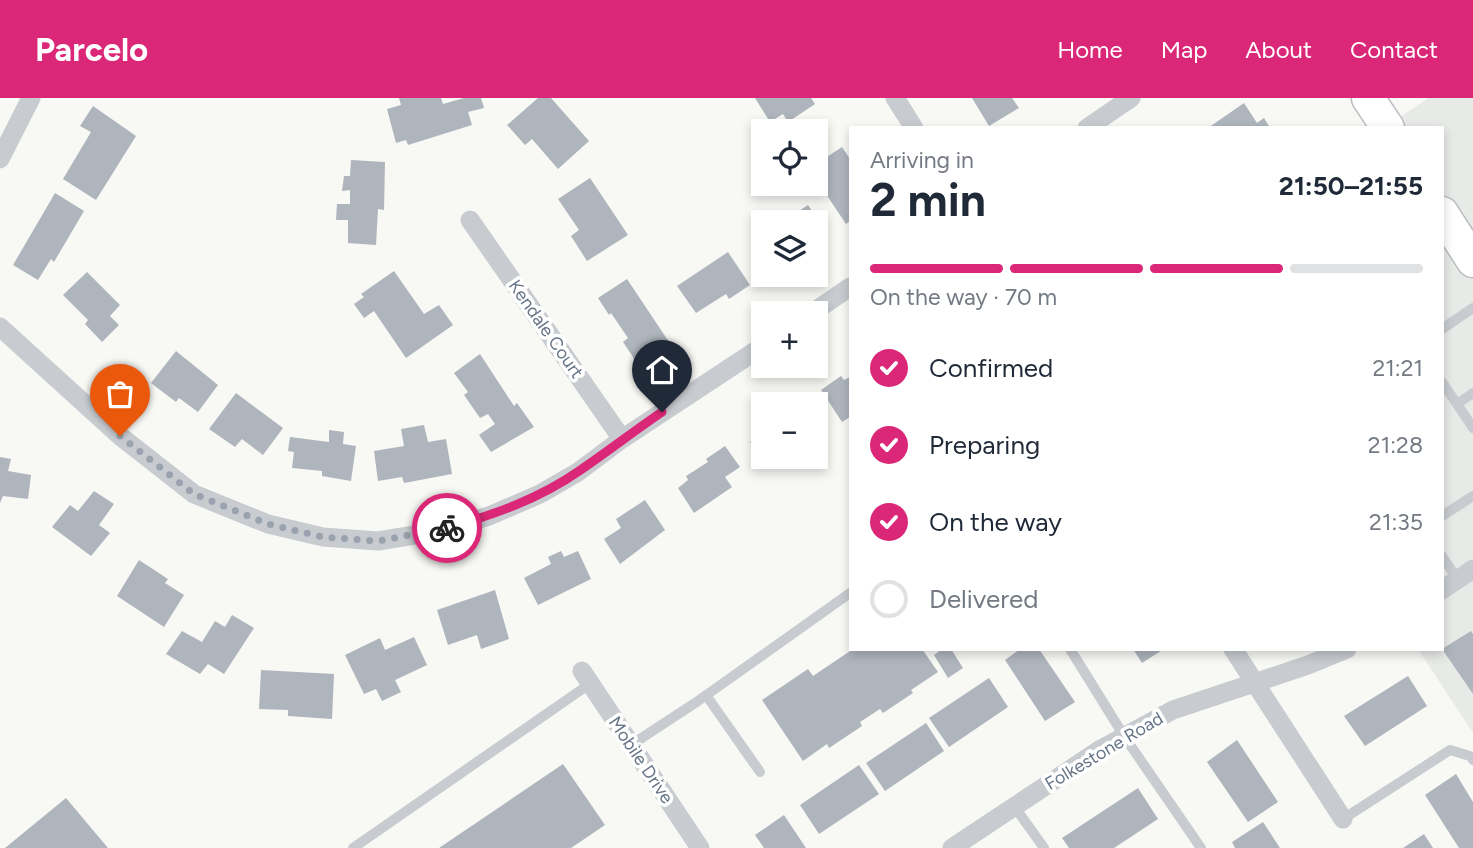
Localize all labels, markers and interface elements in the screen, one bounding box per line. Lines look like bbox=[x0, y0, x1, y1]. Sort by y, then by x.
text: Parcelo bbox=[35, 30, 148, 69]
text: Home bbox=[1057, 35, 1123, 64]
text: Map bbox=[1161, 35, 1207, 64]
text: About bbox=[1245, 35, 1312, 64]
text: Contact bbox=[1350, 35, 1438, 64]
map controls bbox=[751, 119, 828, 469]
button: locate bbox=[751, 119, 828, 196]
text: Arriving in bbox=[870, 146, 974, 174]
text: 21:50–21:55 bbox=[1279, 170, 1423, 202]
text: 2 min bbox=[870, 172, 986, 228]
button: layers bbox=[751, 210, 828, 287]
street label: Kendale Court bbox=[504, 276, 588, 383]
text: On the way · 70 m bbox=[870, 283, 1057, 311]
button: + bbox=[751, 301, 828, 378]
pin bbox=[632, 340, 692, 412]
icon: check bbox=[870, 349, 908, 387]
icon: home bbox=[643, 351, 681, 389]
text: Confirmed bbox=[929, 352, 1053, 384]
text: 21:21 bbox=[1372, 354, 1423, 382]
pin bbox=[90, 364, 150, 436]
icon: bag bbox=[101, 375, 139, 413]
button: − bbox=[751, 392, 828, 469]
icon: check bbox=[870, 426, 908, 464]
text: Preparing bbox=[929, 429, 1040, 461]
text: 21:28 bbox=[1368, 431, 1423, 459]
courier bbox=[412, 493, 482, 563]
icon: check bbox=[870, 503, 908, 541]
text: On the way bbox=[929, 506, 1062, 538]
text: 21:35 bbox=[1369, 508, 1423, 536]
icon: bike bbox=[428, 509, 466, 547]
text: Delivered bbox=[929, 583, 1038, 615]
street label: Folkestone Road bbox=[1041, 707, 1167, 795]
street label: Mobile Drive bbox=[604, 712, 678, 808]

